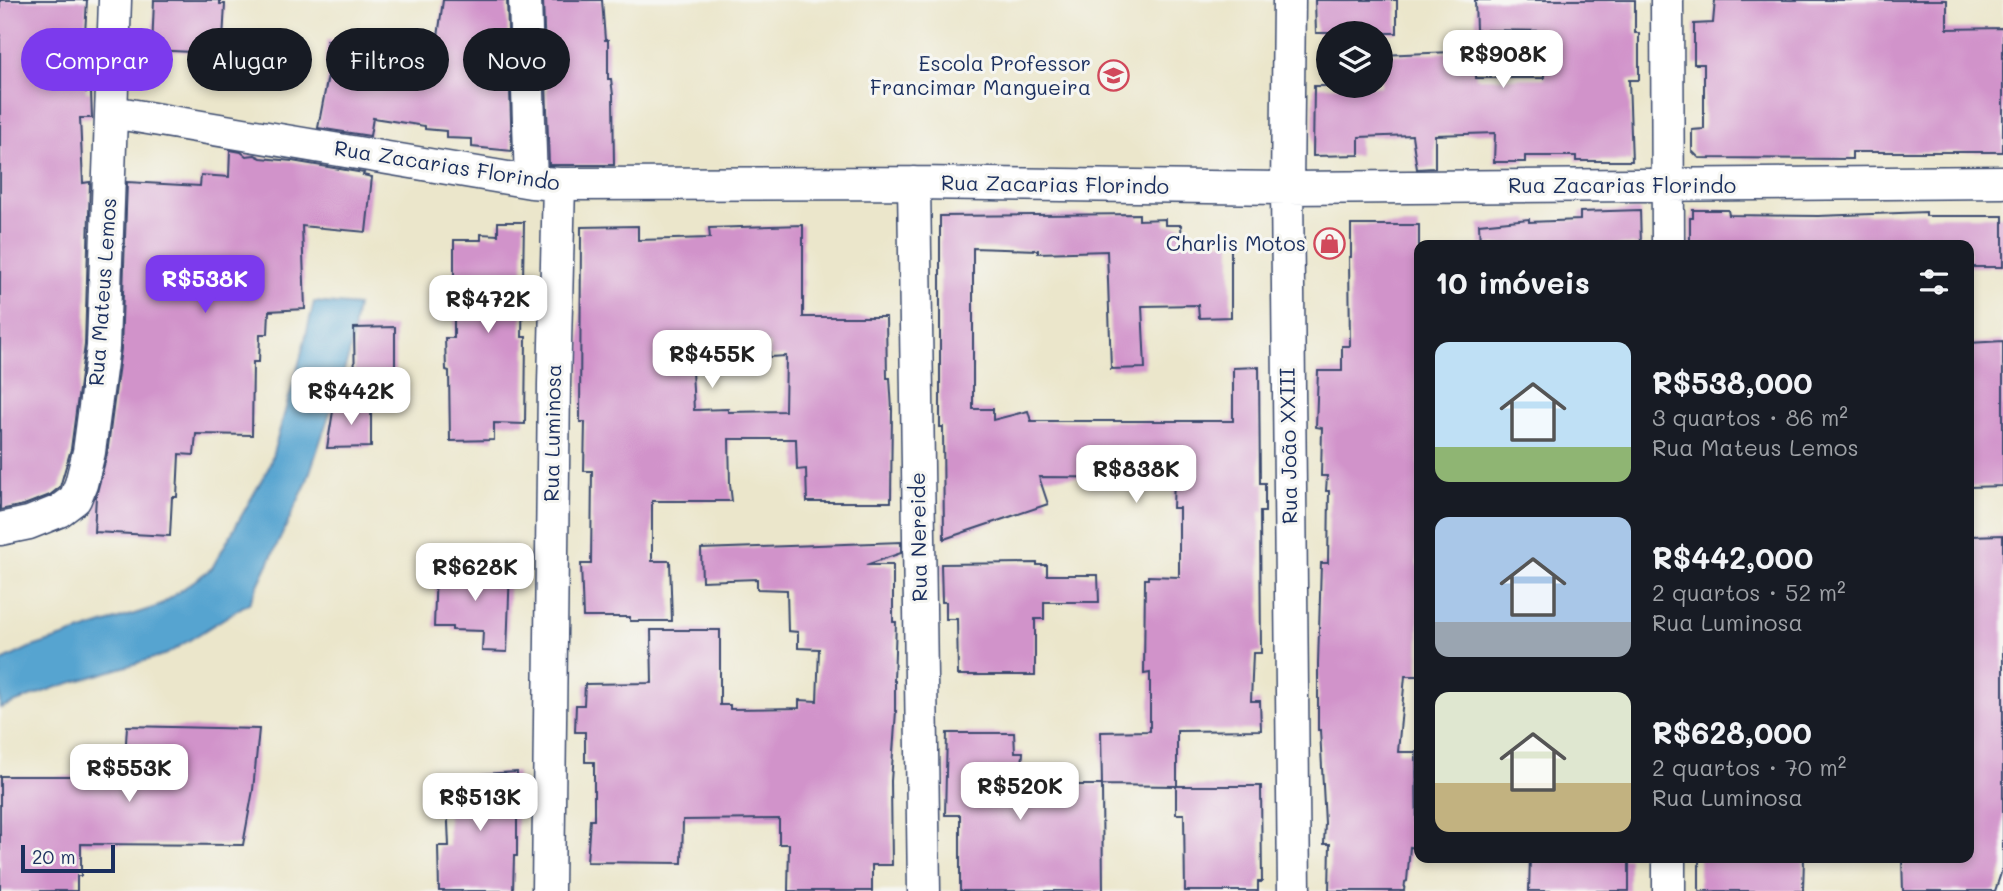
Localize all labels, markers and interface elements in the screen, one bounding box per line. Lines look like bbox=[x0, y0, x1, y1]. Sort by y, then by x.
map controls bbox=[1316, 21, 1393, 98]
button: layers bbox=[1316, 21, 1393, 98]
chip: Comprar bbox=[21, 28, 173, 91]
chip: Alugar bbox=[187, 28, 312, 91]
chip: Filtros bbox=[326, 28, 449, 91]
chip: Novo bbox=[463, 28, 570, 91]
pin: R$908K bbox=[1446, 31, 1560, 90]
text: R$908K bbox=[1459, 38, 1547, 68]
place label: Escola Professor Francimar Mangueira bbox=[870, 49, 1091, 100]
school or university icon: Escola Professor Francimar Mangueira bbox=[1097, 59, 1131, 93]
street label: Rua Zacarias Florindo bbox=[332, 133, 562, 196]
street label: Rua Zacarias Florindo bbox=[941, 168, 1169, 199]
street label: Rua Zacarias Florindo bbox=[1508, 171, 1736, 198]
street label: Rua Mateus Lemos bbox=[81, 197, 122, 387]
shop icon: Charlis Motos bbox=[1312, 227, 1346, 261]
place label: Charlis Motos bbox=[1166, 229, 1306, 256]
pin: R$538K bbox=[148, 256, 262, 315]
text: 10 imóveis bbox=[1435, 262, 1590, 302]
text: R$538K bbox=[162, 263, 248, 293]
icon: filters bbox=[1915, 263, 1953, 301]
pin: R$472K bbox=[431, 276, 545, 335]
text: R$472K bbox=[445, 283, 531, 313]
pin: R$455K bbox=[655, 330, 769, 390]
text: R$455K bbox=[669, 338, 755, 368]
text: R$538,000 bbox=[1652, 362, 1813, 402]
street label: Rua Luminosa bbox=[537, 364, 566, 502]
pin: R$442K bbox=[294, 368, 408, 427]
street label: Rua João XXIII bbox=[1273, 368, 1302, 524]
icon: home bbox=[1491, 370, 1575, 454]
text: R$442K bbox=[307, 375, 395, 405]
text: 3 quartos · 86 m² bbox=[1652, 402, 1848, 432]
text: Rua Mateus Lemos bbox=[1652, 432, 1859, 462]
pin: R$838K bbox=[1079, 446, 1193, 505]
text: R$838K bbox=[1092, 453, 1180, 483]
street label: Rua Nereide bbox=[903, 472, 932, 602]
text: R$442,000 bbox=[1652, 537, 1813, 577]
pin: R$628K bbox=[418, 544, 532, 603]
icon: home bbox=[1491, 545, 1575, 629]
text: R$628K bbox=[432, 551, 518, 581]
text: 2 quartos · 52 m² bbox=[1652, 577, 1846, 607]
text: Rua Luminosa bbox=[1652, 607, 1803, 637]
text: R$628,000 bbox=[1652, 712, 1812, 752]
icon: home bbox=[1491, 720, 1575, 804]
pin: R$553K bbox=[72, 744, 186, 804]
text: R$553K bbox=[86, 752, 172, 782]
text: 2 quartos · 70 m² bbox=[1652, 752, 1846, 782]
pin: R$520K bbox=[963, 762, 1077, 822]
text: R$520K bbox=[977, 770, 1063, 800]
pin: R$513K bbox=[423, 774, 537, 833]
text: R$513K bbox=[439, 781, 521, 811]
text: Rua Luminosa bbox=[1652, 782, 1803, 812]
scale bar bbox=[21, 842, 116, 874]
text: 20 m bbox=[32, 844, 76, 869]

